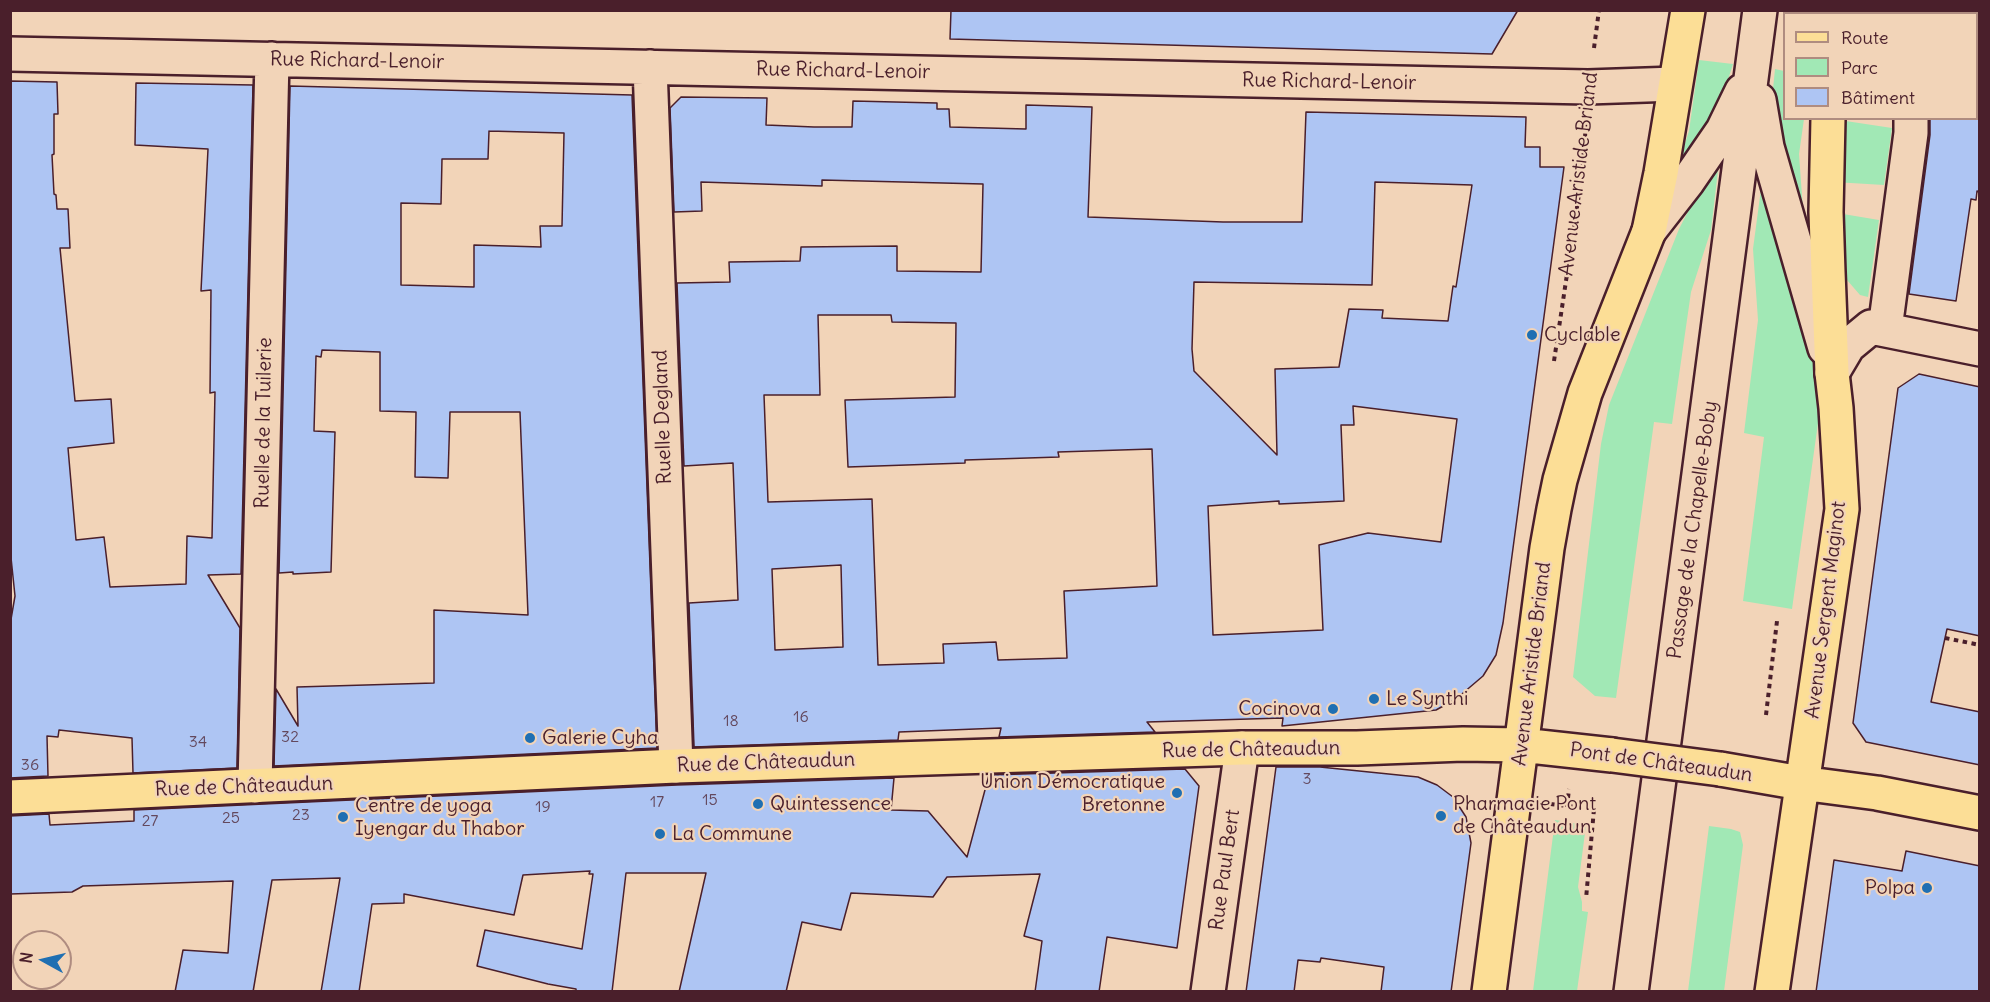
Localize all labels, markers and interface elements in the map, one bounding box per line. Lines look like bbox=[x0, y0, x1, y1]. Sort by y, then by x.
legend bbox=[1783, 12, 1978, 120]
text: Route bbox=[1841, 26, 1889, 49]
street label: Rue Richard-Lenoir bbox=[270, 47, 444, 75]
text: Parc bbox=[1841, 56, 1878, 79]
street label: Rue Richard-Lenoir bbox=[756, 57, 930, 85]
street label: Rue Richard-Lenoir bbox=[1242, 68, 1416, 96]
street label: Avenue Aristide Briand bbox=[1555, 71, 1603, 277]
text: Bâtiment bbox=[1841, 86, 1915, 109]
place label: Cyclable bbox=[1544, 323, 1621, 347]
marker: Cyclable bbox=[1525, 328, 1539, 342]
street label: Ruelle de la Tuilerie bbox=[251, 337, 277, 509]
street label: Ruelle Degland bbox=[649, 349, 677, 485]
street label: Passage de la Chapelle-Boby bbox=[1663, 399, 1723, 661]
street label: Avenue Sergent Maginot bbox=[1801, 500, 1851, 720]
street label: Avenue Aristide Briand bbox=[1508, 561, 1556, 767]
place label: Le Synthi bbox=[1386, 687, 1468, 711]
marker: Le Synthi bbox=[1367, 692, 1381, 706]
place label: Cocinova bbox=[1238, 697, 1321, 721]
marker: Cocinova bbox=[1326, 702, 1340, 716]
house number: 16 bbox=[793, 707, 809, 727]
house number: 18 bbox=[723, 711, 739, 731]
place label: Galerie Cyha bbox=[542, 726, 658, 750]
house number: 32 bbox=[281, 727, 299, 747]
marker: Galerie Cyha bbox=[523, 731, 537, 745]
house number: 34 bbox=[189, 732, 207, 752]
street label: Rue de Châteaudun bbox=[1162, 736, 1340, 764]
street label: Pont de Châteaudun bbox=[1568, 738, 1754, 788]
street label: Rue de Châteaudun bbox=[676, 748, 856, 778]
house number: 36 bbox=[21, 755, 39, 775]
house number: 3 bbox=[1302, 769, 1312, 789]
place label: Union Démocratique Bretonne bbox=[980, 770, 1165, 817]
street label: Rue de Châteaudun bbox=[154, 772, 334, 802]
marker: Union Démocratique Bretonne bbox=[1170, 786, 1184, 800]
house number: 15 bbox=[702, 790, 718, 810]
house number: 17 bbox=[650, 792, 664, 812]
place label: Quintessence bbox=[770, 792, 891, 816]
place label: Pharmacie Pont de Châteaudun bbox=[1453, 792, 1596, 839]
place label: Centre de yoga Iyengar du Thabor bbox=[355, 794, 524, 841]
house number: 19 bbox=[535, 797, 551, 817]
marker: Quintessence bbox=[751, 797, 765, 811]
house number: 23 bbox=[292, 805, 310, 825]
house number: 25 bbox=[222, 808, 240, 828]
street label: Rue Paul Bert bbox=[1205, 808, 1245, 932]
marker: Pharmacie Pont de Châteaudun bbox=[1434, 809, 1448, 823]
marker: Centre de yoga Iyengar du Thabor bbox=[336, 810, 350, 824]
house number: 27 bbox=[142, 811, 158, 831]
place label: La Commune bbox=[672, 822, 792, 846]
marker: La Commune bbox=[653, 827, 667, 841]
place label: Polpa bbox=[1865, 876, 1915, 900]
marker: Polpa bbox=[1920, 881, 1934, 895]
north arrow bbox=[12, 930, 72, 990]
text: N bbox=[15, 951, 37, 965]

